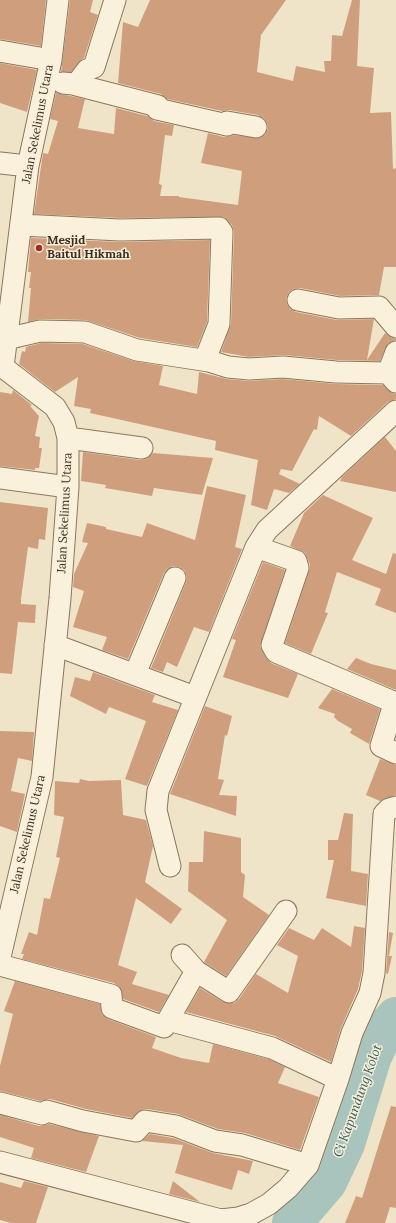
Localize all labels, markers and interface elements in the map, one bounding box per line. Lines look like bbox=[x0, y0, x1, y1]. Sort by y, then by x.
street label: Jalan Sekelimus Utara bbox=[19, 63, 57, 185]
place label: Mesjid Baitul Hikmah bbox=[47, 234, 130, 262]
marker: Mesjid Baitul Hikmah bbox=[34, 243, 44, 253]
street label: Jalan Sekelimus Utara bbox=[55, 452, 75, 574]
street label: Jalan Sekelimus Utara bbox=[7, 773, 49, 895]
water label: Ci Kapundung Kolot bbox=[330, 1043, 386, 1159]

